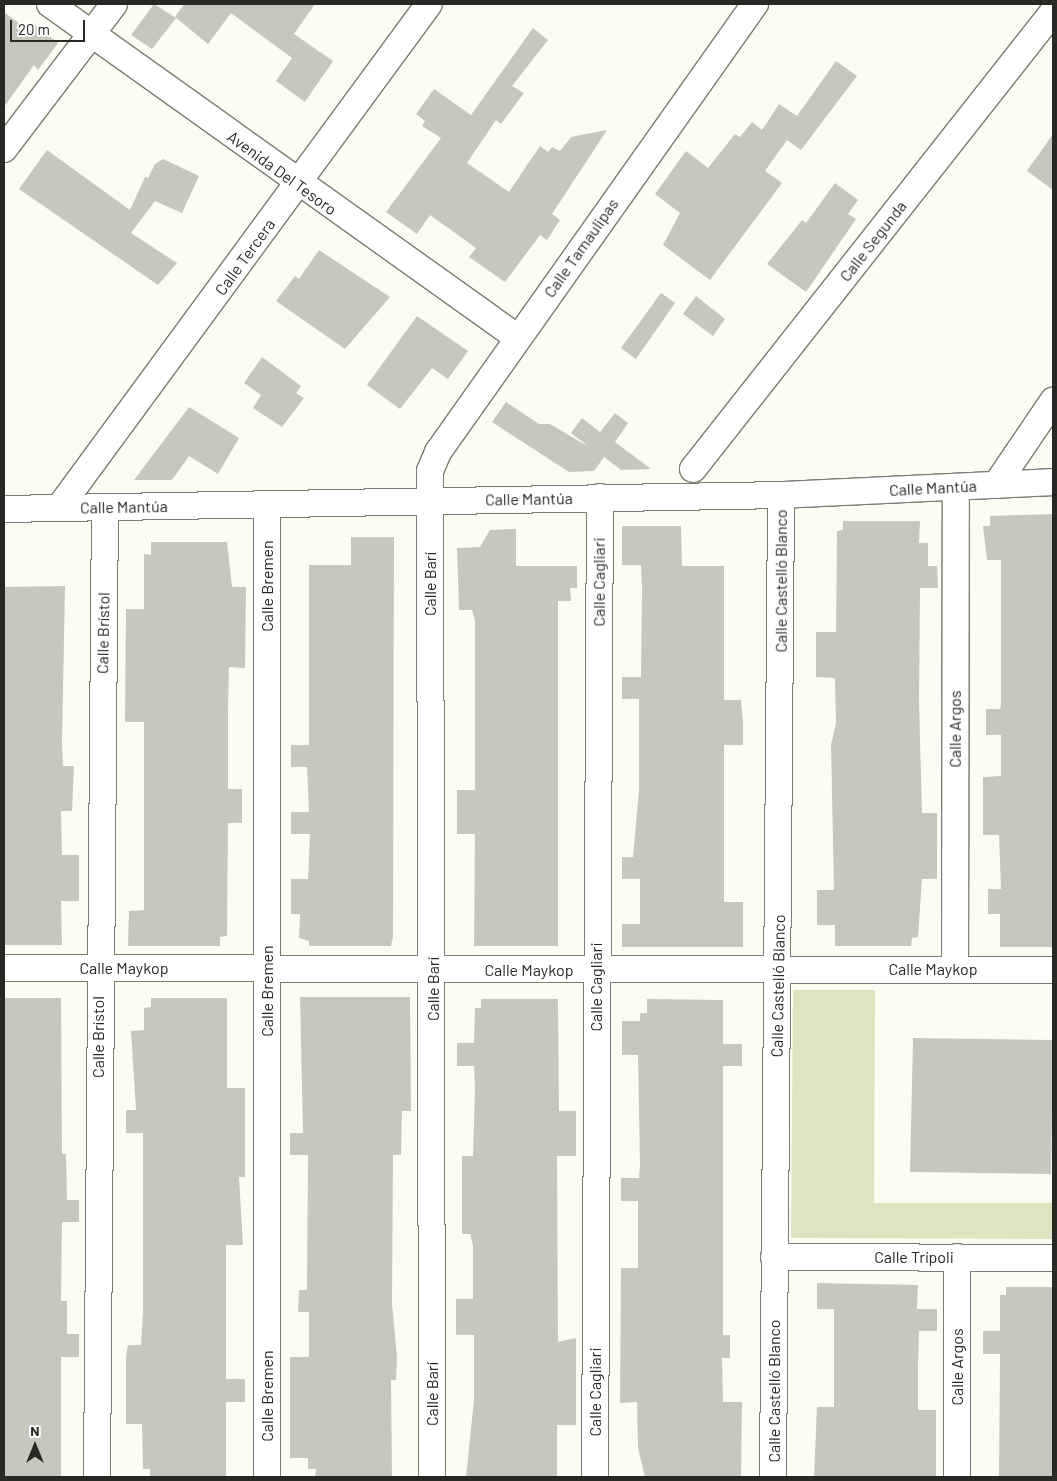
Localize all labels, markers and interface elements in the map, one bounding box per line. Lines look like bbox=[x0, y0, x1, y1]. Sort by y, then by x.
scale bar bbox=[12, 10, 88, 42]
text: 20 m bbox=[18, 20, 50, 38]
street label: Avenida Del Tesoro bbox=[224, 127, 340, 219]
street label: Calle Tamaulipas bbox=[540, 195, 622, 301]
street label: Calle Segunda bbox=[835, 197, 911, 285]
street label: Calle Tercera bbox=[211, 215, 279, 299]
street label: Calle Mantúa bbox=[889, 476, 977, 500]
street label: Calle Mantúa bbox=[485, 489, 573, 509]
street label: Calle Mantúa bbox=[80, 497, 168, 517]
street label: Calle Castelló Blanco bbox=[771, 510, 791, 652]
street label: Calle Cagliari bbox=[589, 537, 609, 627]
street label: Calle Bremen bbox=[257, 540, 277, 632]
street label: Calle Barí bbox=[420, 552, 440, 616]
street label: Calle Brístol bbox=[93, 592, 113, 674]
street label: Calle Argos bbox=[945, 690, 965, 768]
street label: Calle Castelló Blanco bbox=[767, 914, 789, 1058]
street label: Calle Cagliari bbox=[586, 942, 606, 1032]
street label: Calle Bremen bbox=[257, 945, 277, 1037]
street label: Calle Barí bbox=[423, 957, 443, 1021]
street label: Calle Maykop bbox=[79, 958, 169, 978]
street label: Calle Maykop bbox=[888, 959, 978, 979]
street label: Calle Maykop bbox=[484, 960, 574, 980]
street label: Calle Brístol bbox=[88, 996, 108, 1078]
street label: Calle Trípoli bbox=[874, 1247, 954, 1267]
street label: Calle Castelló Blanco bbox=[764, 1320, 784, 1462]
street label: Calle Argos bbox=[947, 1328, 967, 1406]
street label: Calle Cagliari bbox=[585, 1347, 605, 1437]
street label: Calle Bremen bbox=[257, 1350, 277, 1442]
street label: Calle Barí bbox=[422, 1362, 442, 1426]
north arrow bbox=[10, 1421, 60, 1471]
text: N bbox=[30, 1422, 40, 1439]

